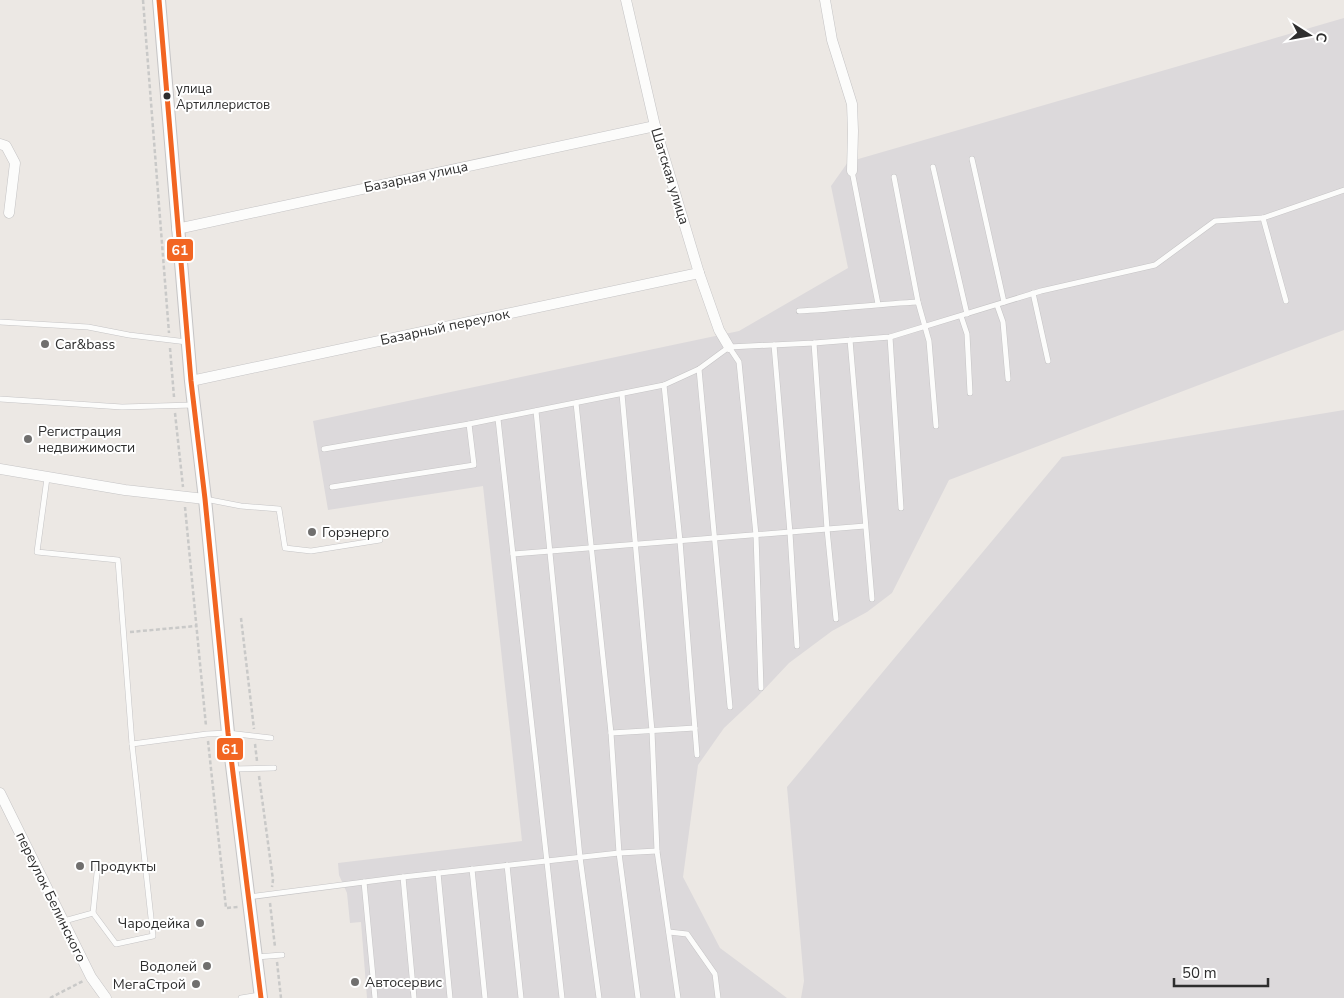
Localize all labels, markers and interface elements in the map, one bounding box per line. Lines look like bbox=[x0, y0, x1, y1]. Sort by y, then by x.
north arrow bbox=[1284, 10, 1334, 60]
text: С bbox=[1311, 31, 1332, 44]
place label: улица Артиллеристов bbox=[176, 80, 270, 114]
marker: улица Артиллеристов bbox=[162, 91, 172, 101]
street label: Шатская улица bbox=[646, 125, 694, 227]
street label: Базарная улица bbox=[362, 157, 470, 197]
line badge: 61 bbox=[166, 238, 194, 262]
text: 61 bbox=[172, 241, 188, 260]
street label: Базарный переулок bbox=[379, 304, 512, 350]
place label: Car&bass bbox=[55, 335, 115, 354]
marker: Car&bass bbox=[39, 338, 51, 350]
place label: Регистрация недвижимости bbox=[38, 422, 135, 457]
marker: Регистрация недвижимости bbox=[22, 433, 34, 445]
place label: Горэнерго bbox=[322, 523, 389, 542]
marker: Горэнерго bbox=[306, 526, 318, 538]
line badge: 61 bbox=[216, 737, 244, 761]
text: 61 bbox=[222, 740, 238, 759]
street label: переулок Белинского bbox=[11, 829, 91, 965]
place label: Продукты bbox=[90, 857, 156, 876]
marker: Продукты bbox=[74, 860, 86, 872]
place label: Чародейка bbox=[118, 914, 190, 933]
marker: Чародейка bbox=[194, 917, 206, 929]
scale bar bbox=[1174, 956, 1268, 988]
place label: Водолей bbox=[140, 957, 197, 976]
marker: Водолей bbox=[201, 960, 213, 972]
text: 50 m bbox=[1182, 963, 1217, 983]
place label: Автосервис bbox=[365, 973, 442, 992]
place label: МегаСтрой bbox=[113, 975, 186, 994]
marker: Автосервис bbox=[349, 976, 361, 988]
marker: МегаСтрой bbox=[190, 978, 202, 990]

